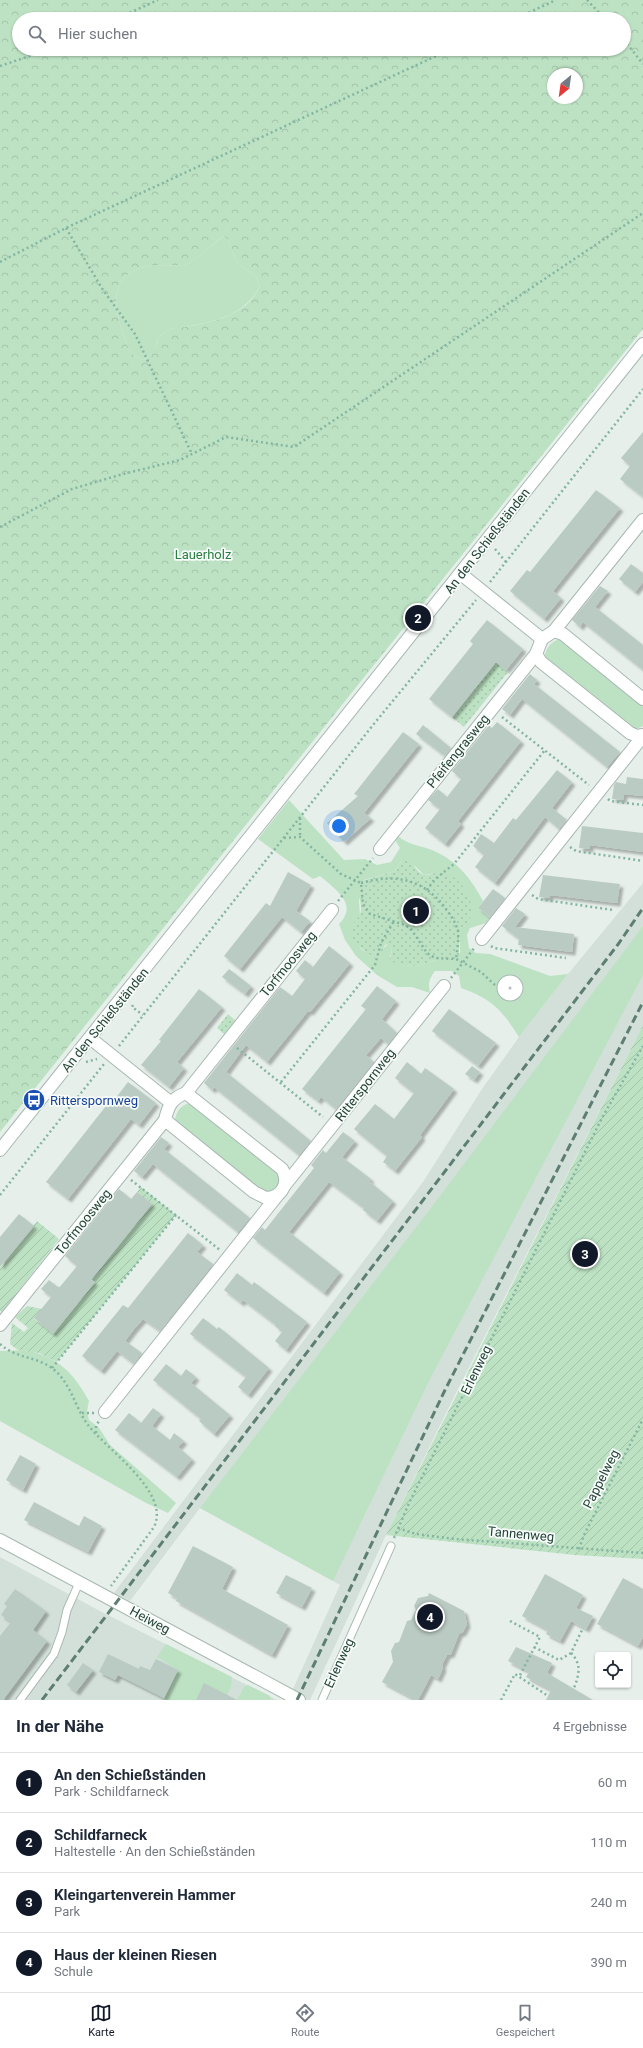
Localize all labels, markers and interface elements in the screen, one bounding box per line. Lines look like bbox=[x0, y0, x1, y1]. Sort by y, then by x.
search box bbox=[12, 12, 631, 56]
icon: search bbox=[26, 23, 48, 45]
text: Hier suchen bbox=[58, 25, 137, 43]
north arrow bbox=[547, 68, 583, 104]
street label: An den Schießständen bbox=[441, 485, 533, 597]
park label: Lauerholz bbox=[175, 547, 232, 562]
pin: 2 bbox=[405, 603, 431, 633]
street label: Pfeifengrasweg bbox=[424, 711, 492, 791]
your location bbox=[329, 816, 349, 836]
pin: 1 bbox=[403, 896, 429, 926]
street label: Torfmoosweg bbox=[257, 928, 319, 1000]
street label: An den Schießständen bbox=[58, 965, 152, 1075]
street label: Ritterspornweg bbox=[332, 1046, 398, 1124]
bus stop icon: Ritterspornweg bbox=[21, 1087, 47, 1113]
place label: Ritterspornweg bbox=[50, 1093, 138, 1108]
street label: Torfmoosweg bbox=[52, 1186, 114, 1258]
pin: 3 bbox=[572, 1239, 598, 1269]
street label: Erlenweg bbox=[458, 1343, 494, 1397]
street label: Pappelweg bbox=[580, 1447, 622, 1511]
street label: Tannenweg bbox=[487, 1524, 555, 1544]
pin: 4 bbox=[417, 1602, 443, 1632]
street label: Heiweg bbox=[127, 1603, 173, 1637]
street label: Erlenweg bbox=[321, 1636, 357, 1690]
map controls bbox=[595, 1652, 631, 1688]
button: locate bbox=[595, 1652, 631, 1688]
text: In der Nähe bbox=[16, 1716, 104, 1736]
text: 4 Ergebnisse bbox=[553, 1719, 627, 1734]
text: An den Schießständen bbox=[54, 1766, 206, 1784]
text: 1 bbox=[25, 1775, 33, 1790]
text: 60 m bbox=[598, 1775, 627, 1790]
text: Park · Schildfarneck bbox=[54, 1784, 169, 1799]
text: Schildfarneck bbox=[54, 1826, 147, 1844]
text: 2 bbox=[25, 1835, 33, 1850]
text: 110 m bbox=[590, 1835, 627, 1850]
text: Haltestelle · An den Schießständen bbox=[54, 1844, 255, 1859]
text: Kleingartenverein Hammer bbox=[54, 1886, 235, 1904]
text: 3 bbox=[25, 1895, 33, 1910]
text: 240 m bbox=[590, 1895, 627, 1910]
text: Park bbox=[54, 1904, 80, 1919]
text: Haus der kleinen Riesen bbox=[54, 1946, 217, 1964]
text: 4 bbox=[25, 1955, 33, 1970]
text: 390 m bbox=[590, 1955, 627, 1970]
text: Schule bbox=[54, 1964, 93, 1979]
tab: Karte bbox=[88, 2002, 115, 2039]
tab: Route bbox=[291, 2002, 319, 2039]
tab: Gespeichert bbox=[496, 2002, 555, 2039]

